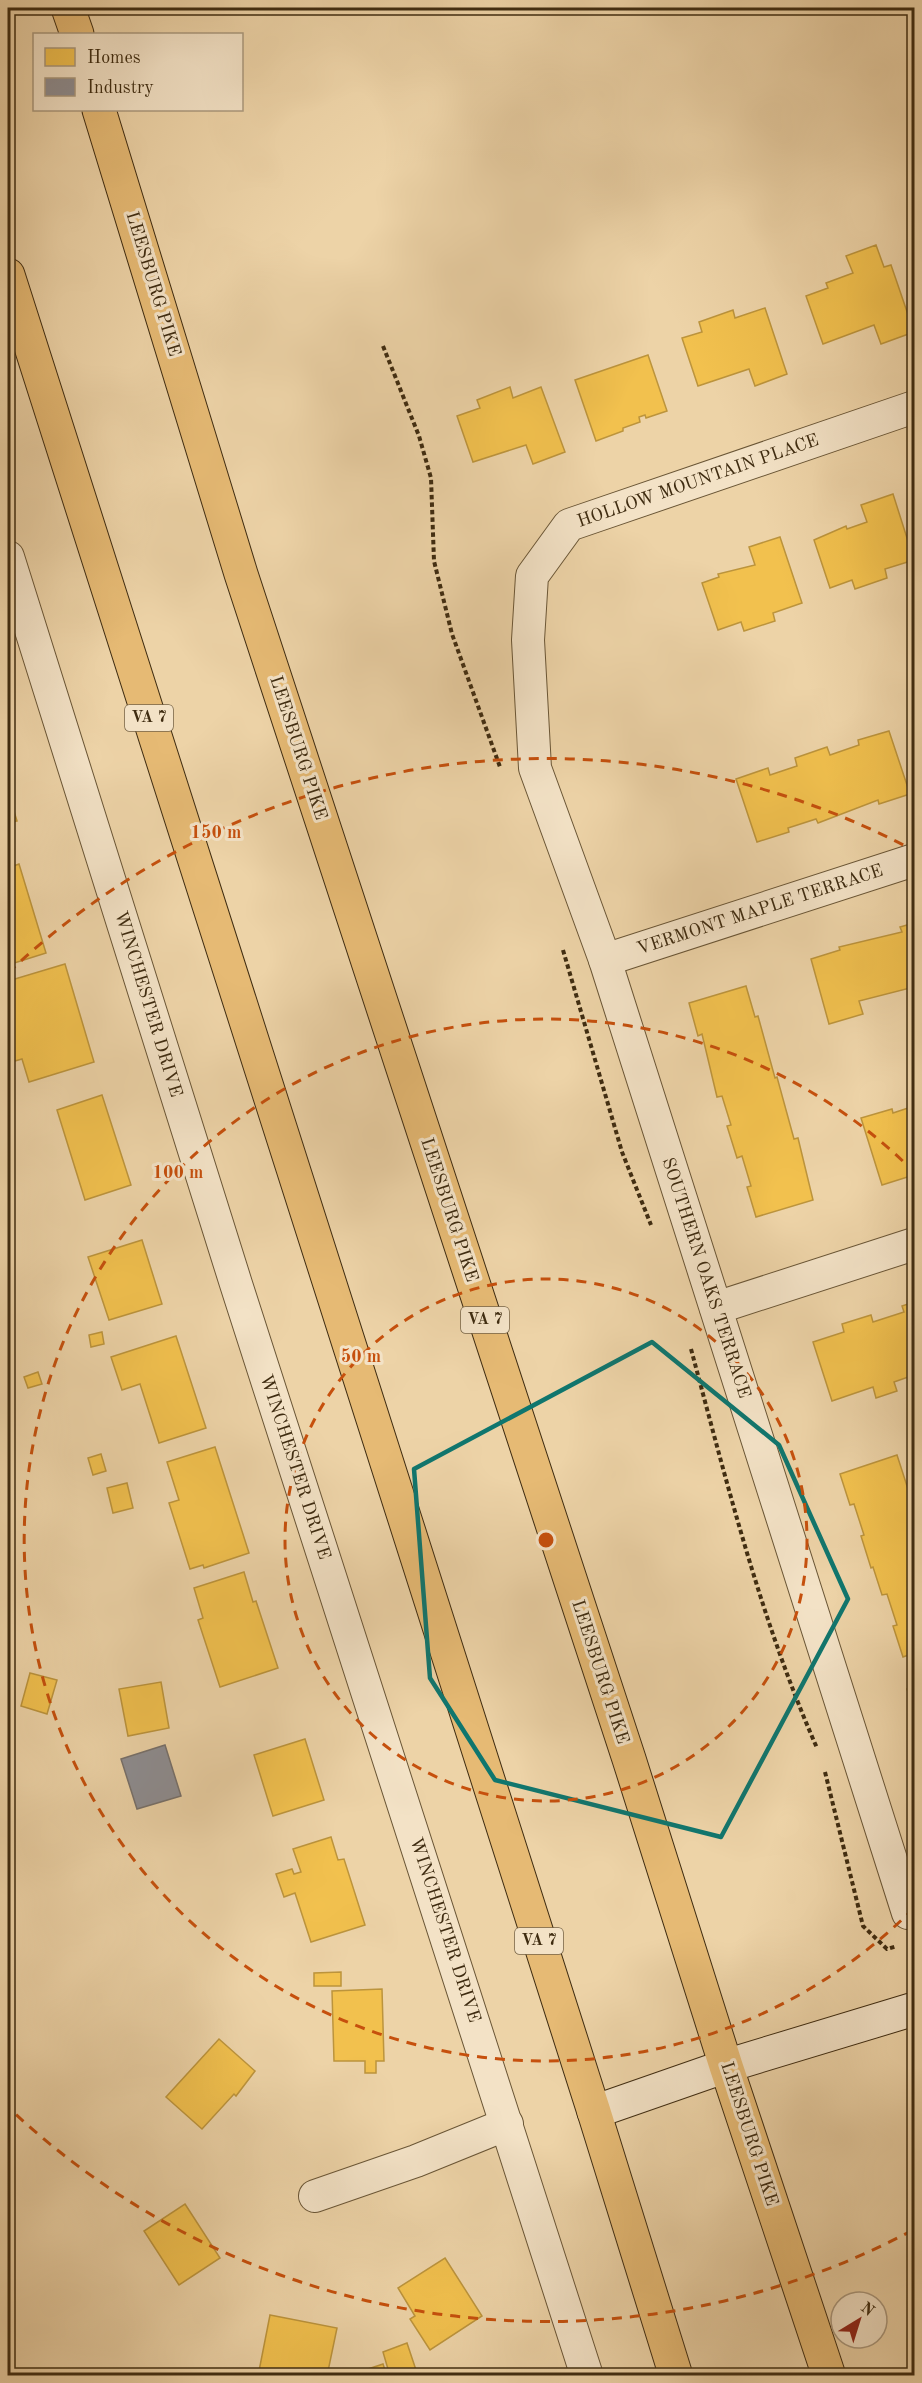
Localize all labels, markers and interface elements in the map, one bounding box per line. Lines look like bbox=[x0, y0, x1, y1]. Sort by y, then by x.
legend bbox=[33, 33, 243, 111]
text: Homes bbox=[87, 49, 141, 67]
text: Industry bbox=[87, 79, 154, 97]
street label: LEESBURG PIKE bbox=[122, 209, 184, 359]
street label: HOLLOW MOUNTAIN PLACE bbox=[575, 431, 821, 531]
street label: LEESBURG PIKE bbox=[266, 674, 330, 822]
road number: VA 7 bbox=[125, 705, 173, 731]
text: 150 m bbox=[191, 824, 241, 842]
street label: VERMONT MAPLE TERRACE bbox=[635, 862, 885, 958]
street label: WINCHESTER DRIVE bbox=[111, 909, 185, 1099]
street label: LEESBURG PIKE bbox=[417, 1136, 481, 1284]
street label: SOUTHERN OAKS TERRACE bbox=[658, 1155, 754, 1401]
text: 100 m bbox=[153, 1164, 203, 1182]
road number: VA 7 bbox=[461, 1307, 509, 1333]
text: 50 m bbox=[341, 1348, 381, 1366]
street label: WINCHESTER DRIVE bbox=[257, 1372, 333, 1562]
centre of rings bbox=[536, 1530, 556, 1550]
street label: LEESBURG PIKE bbox=[568, 1598, 632, 1746]
street label: WINCHESTER DRIVE bbox=[407, 1835, 483, 2025]
road number: VA 7 bbox=[515, 1928, 563, 1954]
street label: LEESBURG PIKE bbox=[717, 2060, 781, 2208]
north arrow bbox=[829, 2290, 889, 2350]
text: N bbox=[857, 2300, 877, 2320]

